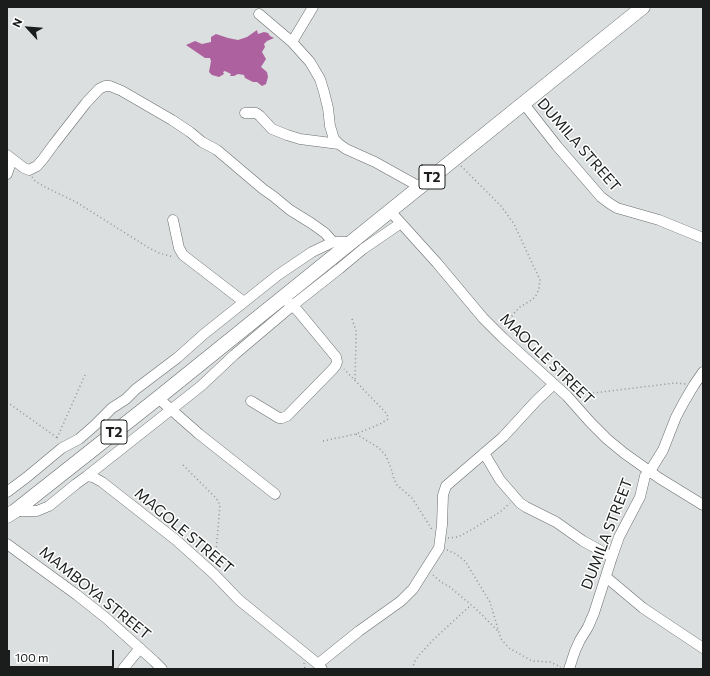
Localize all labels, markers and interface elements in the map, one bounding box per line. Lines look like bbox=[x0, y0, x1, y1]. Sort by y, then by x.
north arrow bbox=[8, 8, 48, 48]
text: N bbox=[9, 16, 24, 29]
street label: DUMILA STREET bbox=[534, 95, 624, 195]
road number: T2 bbox=[419, 165, 445, 189]
street label: MAOGLE STREET bbox=[496, 310, 598, 408]
road number: T2 bbox=[101, 420, 127, 444]
street label: DUMILA STREET bbox=[577, 476, 637, 592]
street label: MAGOLE STREET bbox=[131, 484, 237, 578]
street label: MAMBOYA STREET bbox=[36, 543, 154, 643]
scale bar bbox=[10, 642, 116, 668]
text: 100 m bbox=[15, 650, 49, 664]

